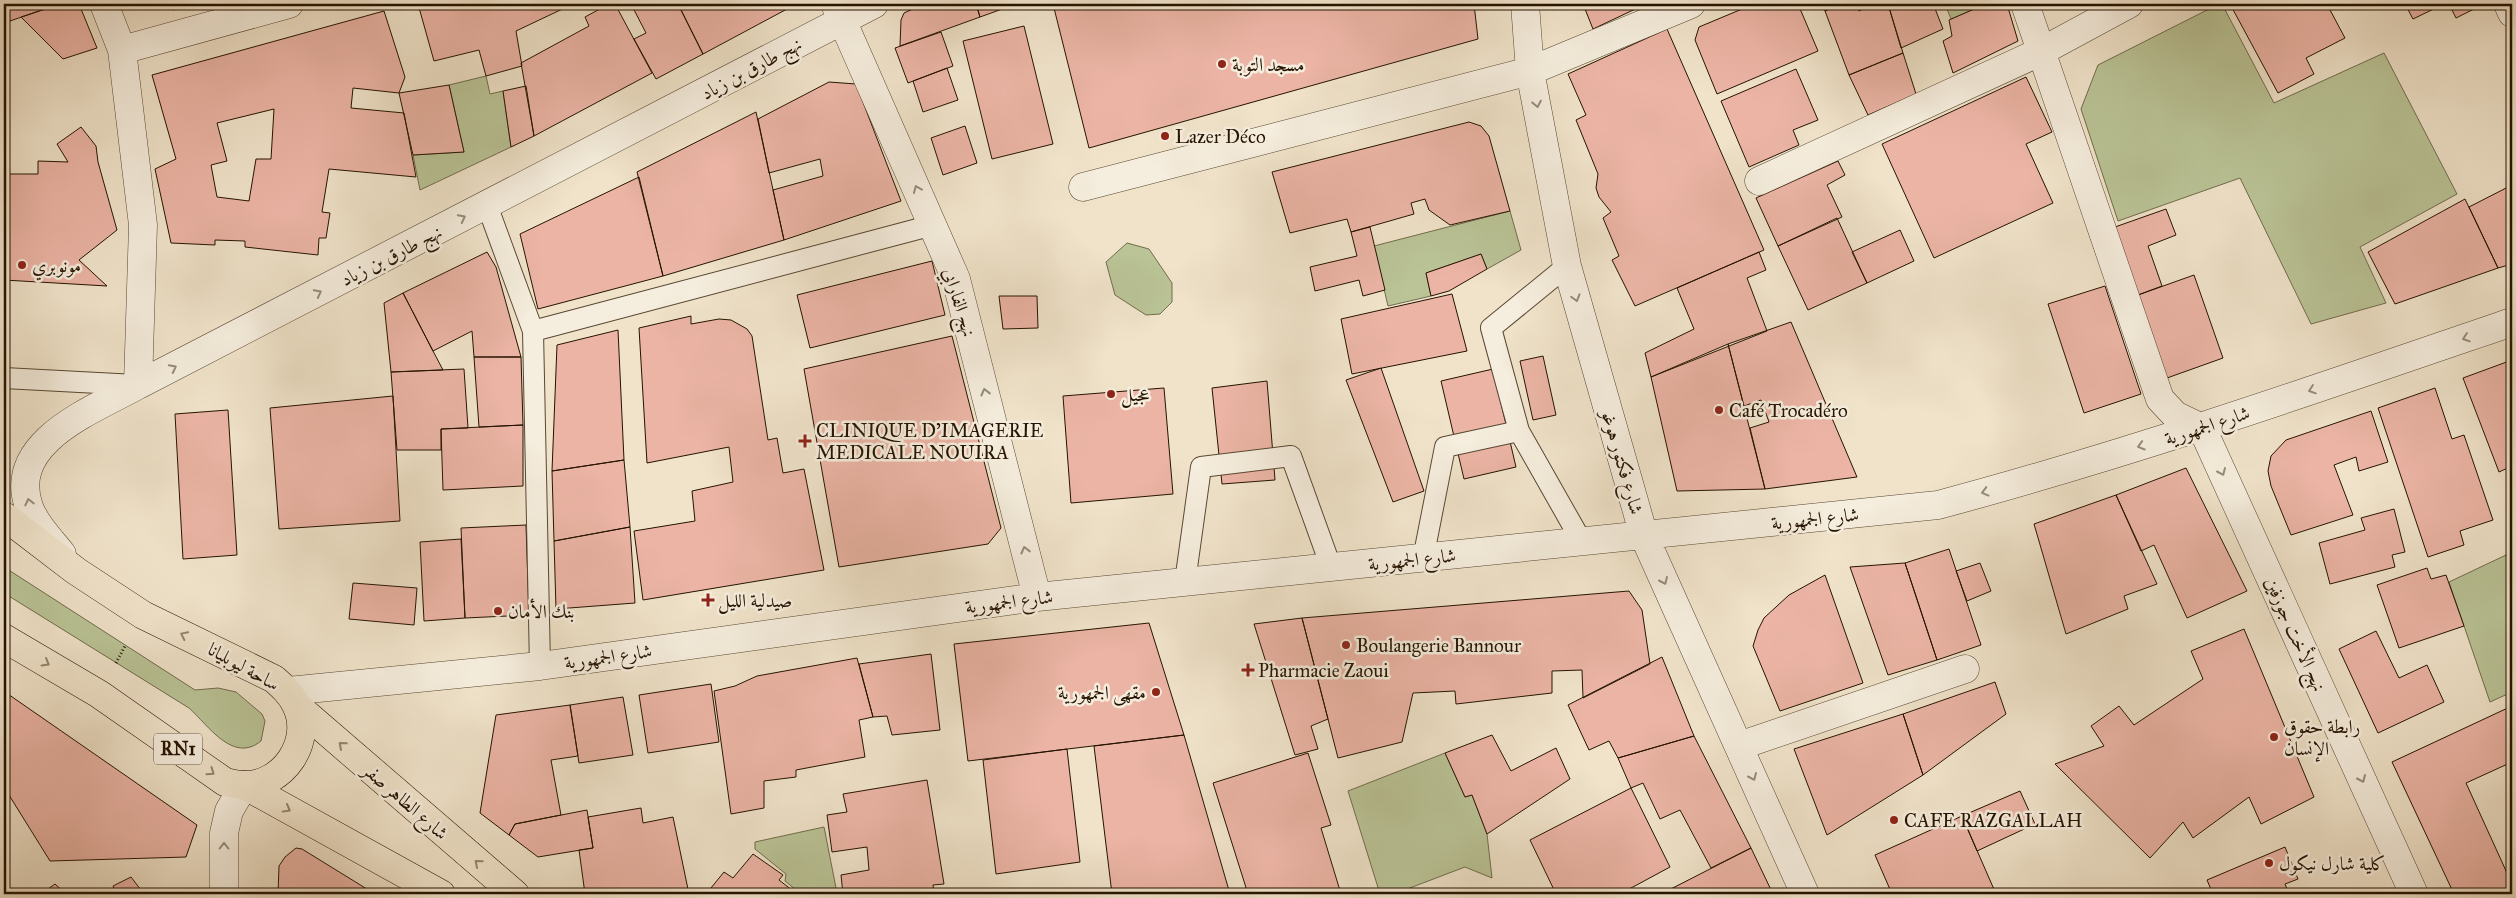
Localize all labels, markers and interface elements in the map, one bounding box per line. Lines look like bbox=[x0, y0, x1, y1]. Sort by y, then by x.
street label: نهج طارق بن زياد bbox=[697, 32, 808, 110]
place label: مسجد التوبة bbox=[1232, 53, 1304, 77]
marker: مسجد التوبة bbox=[1216, 58, 1228, 70]
one-way arrow bbox=[1531, 100, 1541, 109]
place label: Lazer Déco bbox=[1175, 125, 1266, 148]
marker: Lazer Déco bbox=[1159, 130, 1171, 142]
one-way arrow bbox=[912, 185, 923, 194]
one-way arrow bbox=[457, 215, 466, 225]
street label: نهج طارق بن زياد bbox=[337, 220, 449, 296]
place label: مونوبري bbox=[32, 254, 81, 281]
marker: مونوبري bbox=[16, 259, 28, 271]
street label: نهج الفارابي bbox=[932, 265, 981, 341]
one-way arrow bbox=[313, 290, 322, 300]
one-way arrow bbox=[1570, 293, 1580, 301]
one-way arrow bbox=[2462, 332, 2471, 342]
one-way arrow bbox=[168, 364, 177, 374]
place label: عجيل bbox=[1121, 383, 1150, 408]
one-way arrow bbox=[2308, 384, 2317, 394]
one-way arrow bbox=[980, 388, 991, 397]
marker: عجيل bbox=[1105, 388, 1117, 400]
place label: Café Trocadéro bbox=[1729, 399, 1848, 422]
street label: شارع الجمهورية bbox=[2162, 401, 2254, 454]
marker: Café Trocadéro bbox=[1713, 404, 1725, 416]
street label: شارع فكتور هوغو bbox=[1592, 405, 1648, 518]
place label: CLINIQUE D'IMAGERIE MEDICALE NOUIRA bbox=[816, 419, 1044, 464]
marker: CLINIQUE D'IMAGERIE MEDICALE NOUIRA bbox=[798, 434, 812, 448]
one-way arrow bbox=[2138, 441, 2146, 451]
one-way arrow bbox=[2216, 467, 2226, 476]
one-way arrow bbox=[1982, 487, 1990, 497]
one-way arrow bbox=[24, 498, 35, 507]
street label: شارع الجمهورية bbox=[1770, 502, 1861, 539]
street label: شارع الجمهورية bbox=[1367, 543, 1458, 580]
one-way arrow bbox=[1020, 545, 1031, 554]
street label: نهج الأخت جوزفين bbox=[2255, 573, 2333, 697]
one-way arrow bbox=[1658, 576, 1669, 585]
street label: شارع الجمهورية bbox=[964, 585, 1055, 622]
place label: صيدلية الليل bbox=[718, 589, 792, 614]
marker: صيدلية الليل bbox=[702, 594, 714, 606]
place label: بنك الأمان bbox=[508, 598, 575, 623]
marker: بنك الأمان bbox=[492, 605, 504, 617]
one-way arrow bbox=[180, 630, 189, 641]
place label: Boulangerie Bannour bbox=[1356, 634, 1522, 658]
street label: ساحة ليوبليانا bbox=[203, 637, 284, 696]
street label: شارع الجمهورية bbox=[563, 639, 654, 678]
marker: Boulangerie Bannour bbox=[1340, 639, 1352, 651]
one-way arrow bbox=[40, 656, 49, 666]
place label: Pharmacie Zaoui bbox=[1258, 659, 1389, 682]
marker: Pharmacie Zaoui bbox=[1242, 664, 1254, 676]
place label: مقهى الجمهورية bbox=[1058, 681, 1146, 706]
marker: مقهى الجمهورية bbox=[1150, 686, 1162, 698]
place label: رابطة حقوق الإنسان bbox=[2284, 715, 2360, 763]
marker: رابطة حقوق الإنسان bbox=[2268, 731, 2280, 743]
road number: RN1 bbox=[154, 734, 202, 764]
one-way arrow bbox=[338, 742, 347, 751]
street label: شارع الطاهر صفر bbox=[354, 757, 453, 848]
one-way arrow bbox=[205, 766, 214, 775]
one-way arrow bbox=[1746, 772, 1757, 781]
one-way arrow bbox=[2356, 774, 2366, 783]
one-way arrow bbox=[281, 803, 290, 813]
place label: CAFE RAZGALLAH bbox=[1904, 809, 2082, 832]
marker: CAFE RAZGALLAH bbox=[1888, 814, 1900, 826]
one-way arrow bbox=[219, 841, 229, 849]
place label: كلية شارل نيكول bbox=[2279, 852, 2386, 876]
marker: كلية شارل نيكول bbox=[2263, 857, 2275, 869]
one-way arrow bbox=[475, 860, 484, 869]

